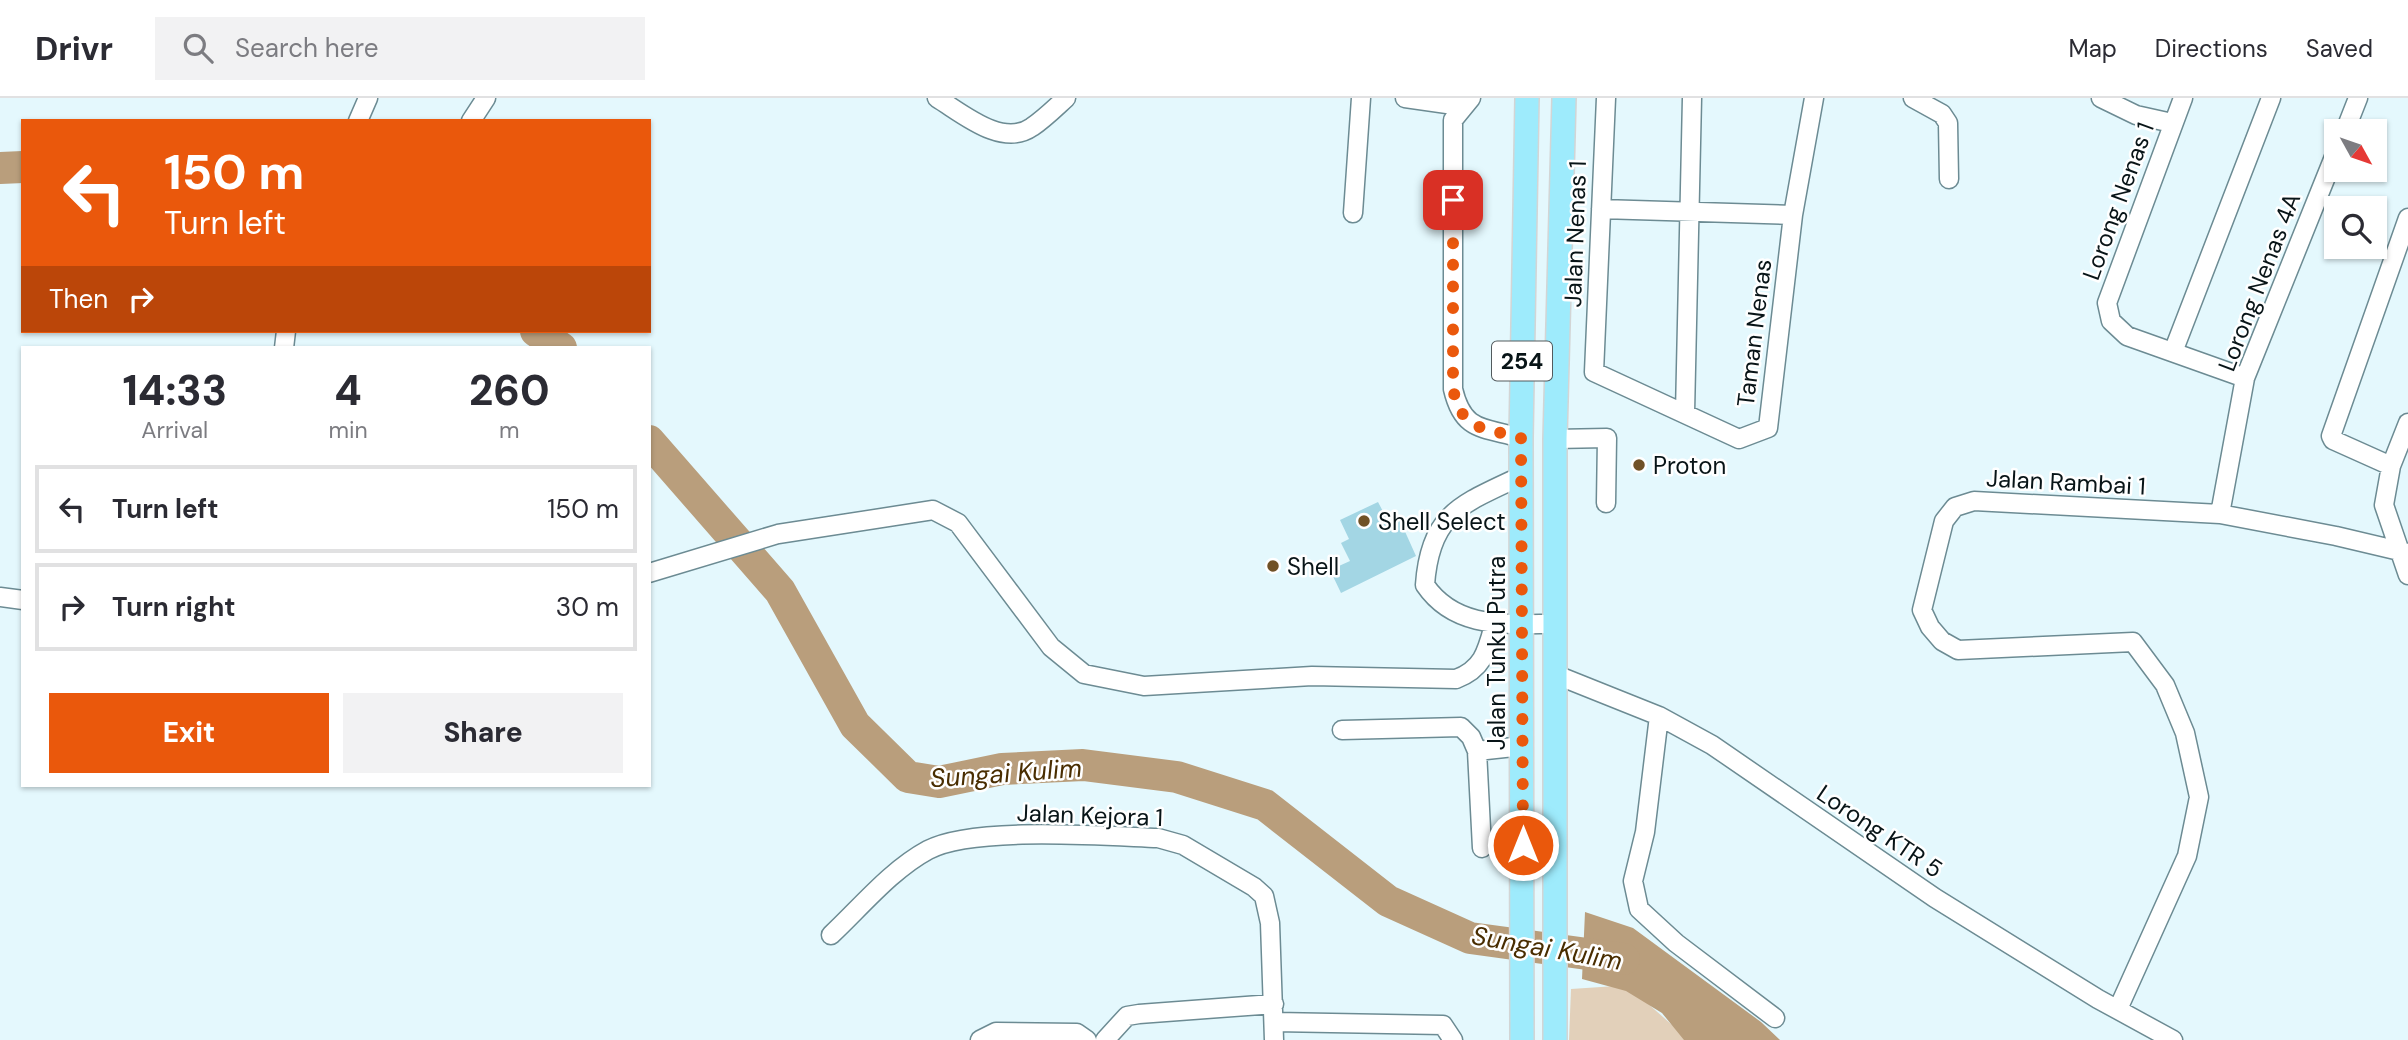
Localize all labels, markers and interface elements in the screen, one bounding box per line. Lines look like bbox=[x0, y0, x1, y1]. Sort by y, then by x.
search box bbox=[155, 17, 645, 80]
text: Drivr bbox=[35, 27, 113, 70]
icon: search bbox=[179, 29, 217, 67]
text: Search here bbox=[235, 31, 378, 65]
text: Map bbox=[2069, 33, 2117, 64]
text: Directions bbox=[2155, 33, 2268, 64]
text: Saved bbox=[2306, 33, 2373, 64]
street label: Lorong Nenas 1 bbox=[2075, 118, 2161, 284]
north arrow bbox=[2324, 119, 2387, 182]
map controls bbox=[2324, 119, 2387, 259]
text: 150 m bbox=[164, 140, 304, 204]
icon: left bbox=[49, 147, 140, 238]
street label: Jalan Nenas 1 bbox=[1557, 160, 1593, 308]
pin bbox=[1423, 170, 1483, 230]
icon: arrive bbox=[1434, 181, 1472, 219]
street label: Lorong Nenas 4A bbox=[2211, 188, 2307, 376]
button: search bbox=[2324, 196, 2387, 259]
text: Turn left bbox=[164, 202, 286, 244]
street label: Taman Nenas bbox=[1730, 257, 1778, 409]
icon: right bbox=[122, 280, 160, 318]
text: Then bbox=[49, 282, 108, 316]
road number: 254 bbox=[1492, 342, 1552, 380]
text: 14:33 bbox=[122, 363, 227, 418]
text: 4 bbox=[334, 363, 362, 418]
text: 260 bbox=[469, 363, 550, 418]
text: Arrival bbox=[141, 415, 208, 445]
text: min bbox=[328, 415, 368, 445]
text: m bbox=[499, 415, 520, 445]
place label: Proton bbox=[1653, 450, 1726, 481]
marker: Proton bbox=[1631, 457, 1647, 473]
street label: Jalan Rambai 1 bbox=[1985, 462, 2147, 502]
icon: left bbox=[53, 490, 91, 528]
text: Turn left bbox=[112, 492, 219, 526]
text: 150 m bbox=[547, 492, 619, 526]
place label: Shell Select bbox=[1378, 506, 1506, 537]
marker: Shell Select bbox=[1356, 513, 1372, 529]
place label: Shell bbox=[1287, 551, 1339, 582]
street label: Jalan Tunku Putra bbox=[1481, 556, 1512, 750]
marker: Shell bbox=[1265, 558, 1281, 574]
icon: right bbox=[53, 588, 91, 626]
text: Turn right bbox=[112, 590, 236, 624]
text: 30 m bbox=[556, 590, 619, 624]
button: Exit bbox=[49, 693, 329, 773]
button: Share bbox=[343, 693, 623, 773]
water label: Sungai Kulim bbox=[929, 751, 1083, 795]
street label: Lorong KTR 5 bbox=[1811, 778, 1949, 884]
street label: Jalan Kejora 1 bbox=[1016, 797, 1164, 833]
position arrow bbox=[1486, 808, 1560, 882]
water label: Sungai Kulim bbox=[1469, 918, 1625, 978]

